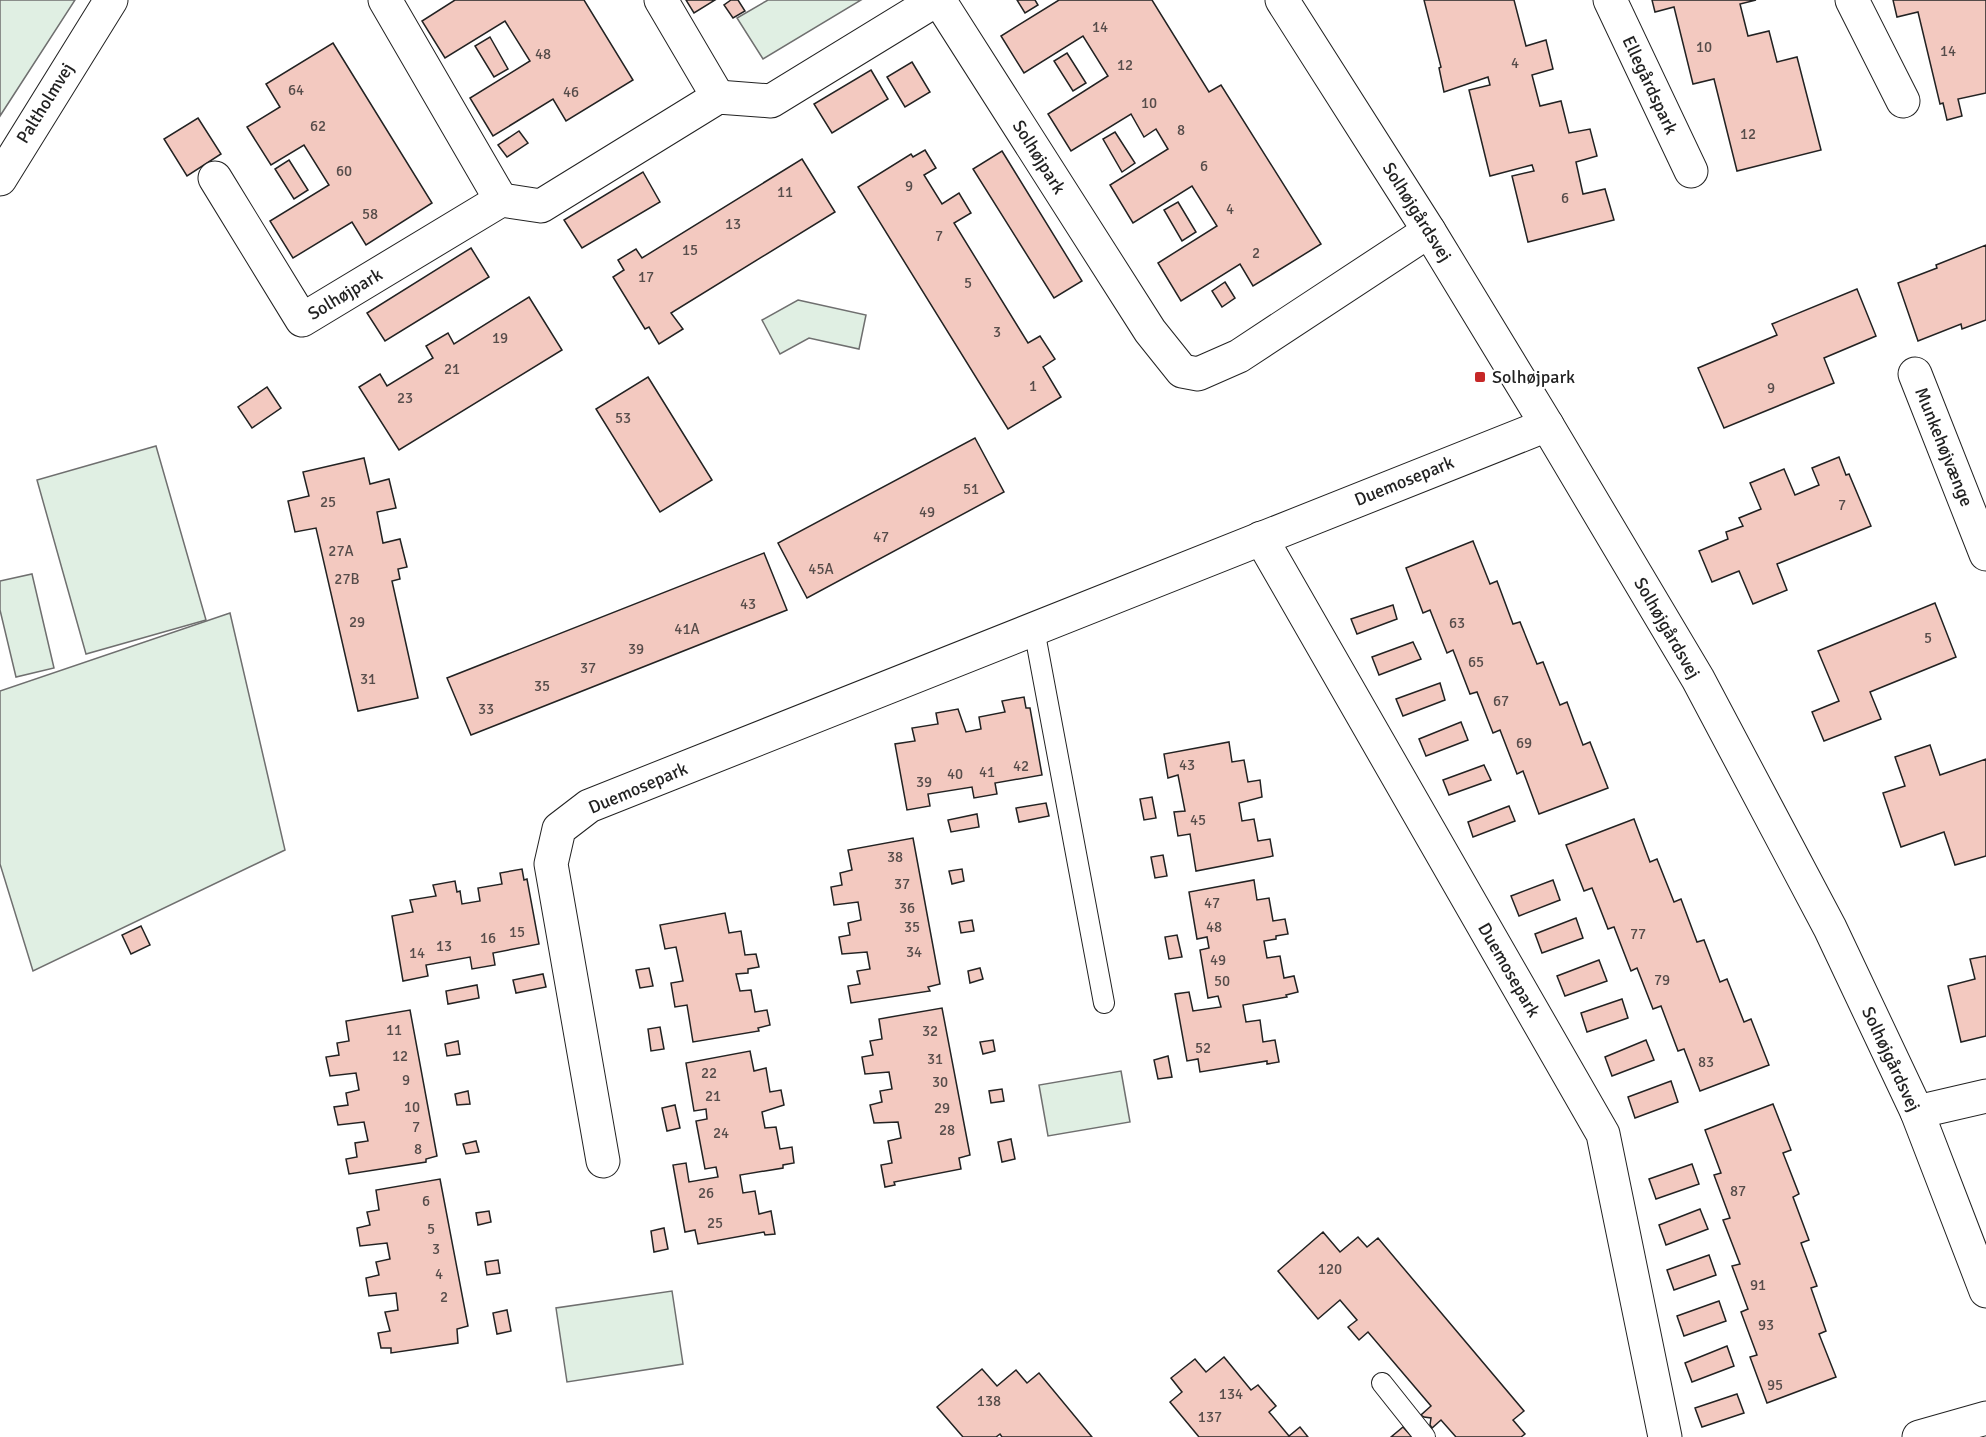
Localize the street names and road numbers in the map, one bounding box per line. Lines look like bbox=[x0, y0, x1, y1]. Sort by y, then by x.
street label: Ellegårdspark bbox=[1618, 32, 1682, 138]
street label: Paltholmvej bbox=[12, 59, 78, 147]
street label: Solhøjpark bbox=[1008, 116, 1070, 198]
street label: Solhøjgårdsvej bbox=[1378, 158, 1456, 266]
street label: Solhøjpark bbox=[304, 263, 386, 325]
street label: Munkehøjvænge bbox=[1910, 384, 1978, 510]
street label: Duemosepark bbox=[1351, 451, 1457, 511]
street label: Solhøjgårdsvej bbox=[1629, 573, 1705, 683]
street label: Duemosepark bbox=[585, 757, 691, 819]
street label: Duemosepark bbox=[1473, 919, 1545, 1021]
street label: Solhøjgårdsvej bbox=[1857, 1003, 1925, 1115]

